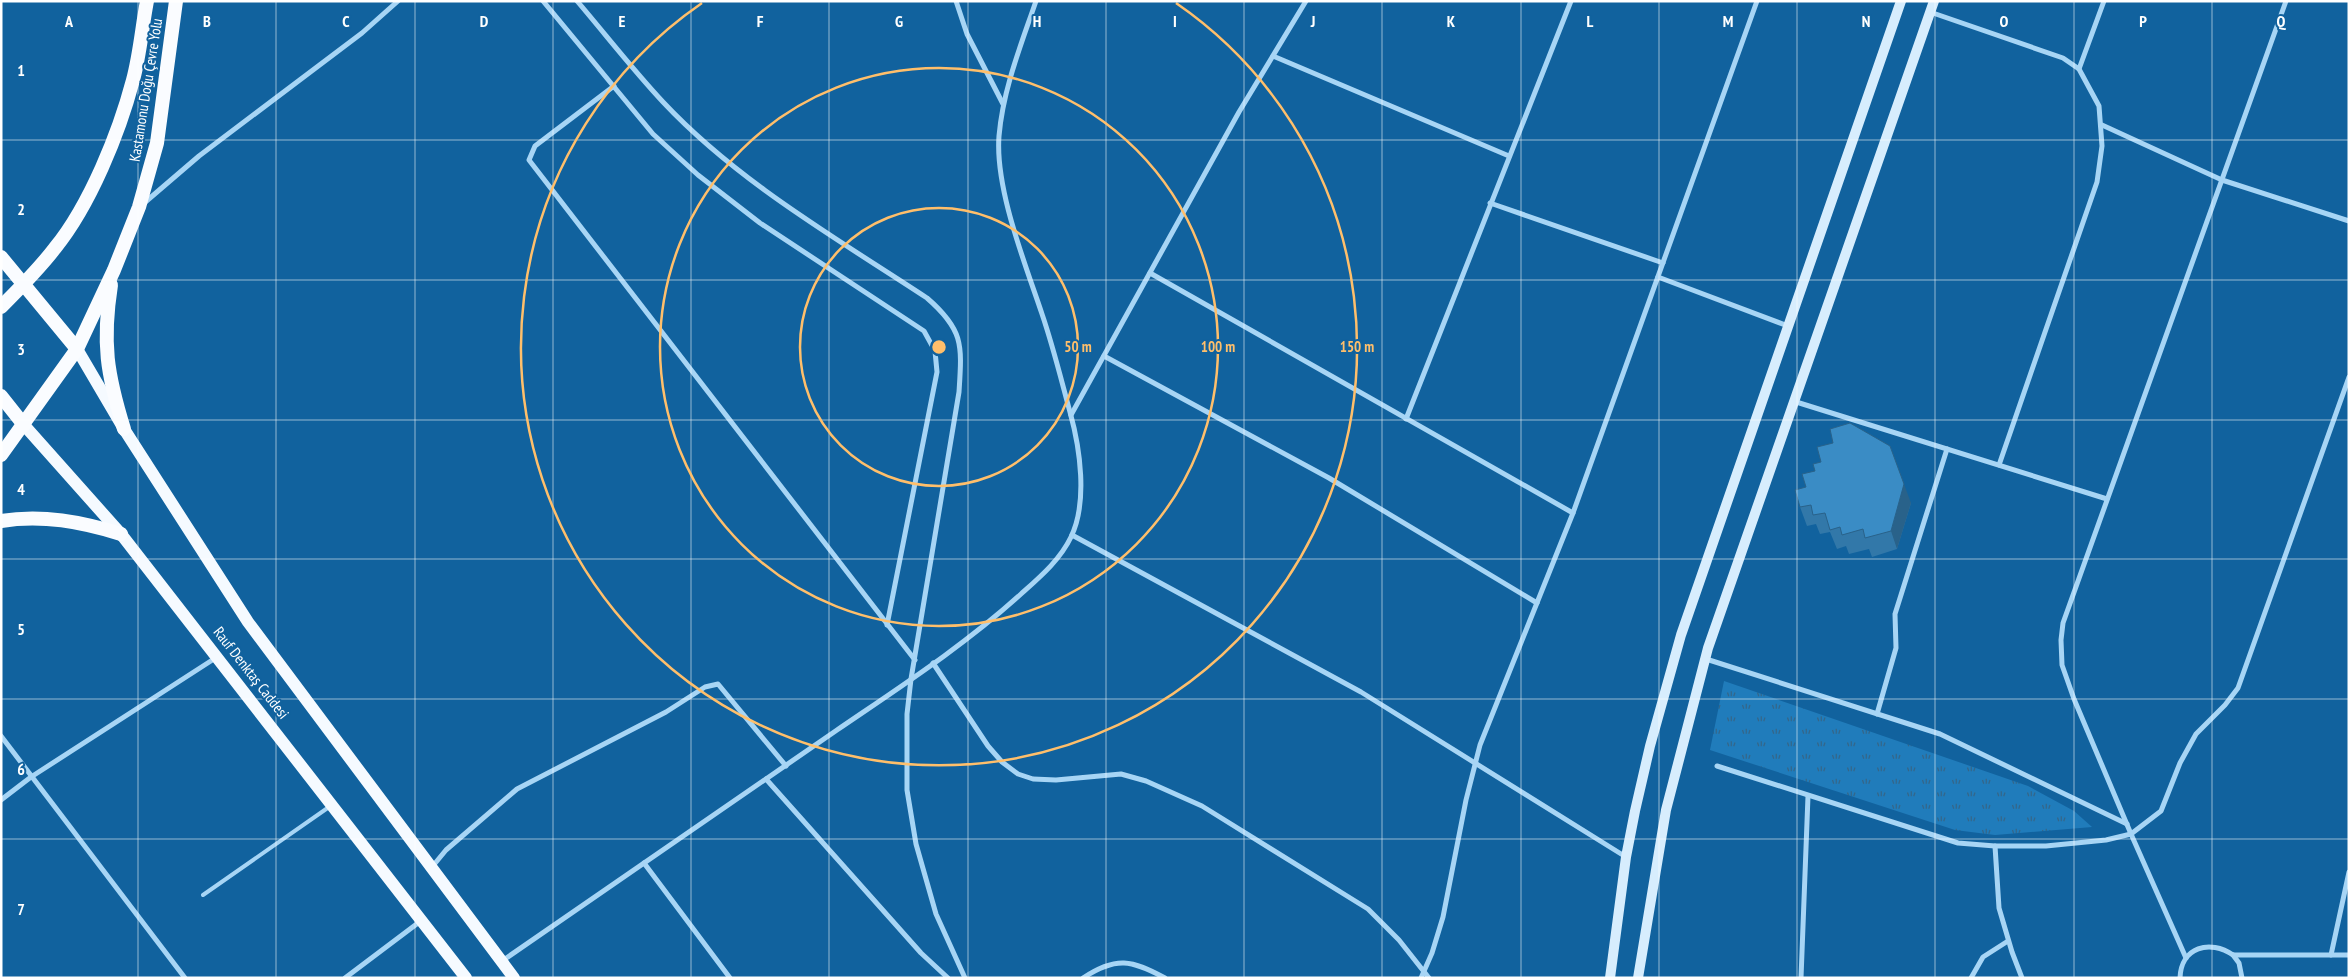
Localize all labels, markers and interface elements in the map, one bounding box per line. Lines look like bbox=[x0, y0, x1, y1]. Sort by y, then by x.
text: A bbox=[64, 11, 74, 31]
text: B bbox=[203, 11, 211, 31]
text: C bbox=[342, 11, 350, 31]
text: D bbox=[480, 11, 489, 31]
text: E bbox=[619, 11, 626, 31]
text: F bbox=[757, 11, 764, 31]
text: G bbox=[895, 11, 903, 31]
text: H bbox=[1033, 11, 1041, 31]
text: I bbox=[1173, 11, 1177, 31]
text: J bbox=[1310, 11, 1315, 31]
text: K bbox=[1447, 11, 1456, 31]
text: L bbox=[1587, 11, 1594, 31]
text: M bbox=[1723, 11, 1733, 31]
text: N bbox=[1862, 11, 1870, 31]
text: O bbox=[2000, 11, 2009, 31]
text: P bbox=[2139, 11, 2147, 31]
text: Q bbox=[2277, 11, 2287, 31]
street label: Kastamonu Doğu Çevre Yolu bbox=[125, 17, 166, 163]
text: 1 bbox=[17, 60, 25, 80]
text: 2 bbox=[17, 199, 25, 219]
text: 50 m bbox=[1064, 337, 1092, 356]
text: 100 m bbox=[1201, 337, 1235, 356]
text: 150 m bbox=[1340, 337, 1374, 356]
centre of rings bbox=[930, 338, 948, 356]
text: 3 bbox=[17, 339, 25, 359]
text: 4 bbox=[17, 479, 25, 499]
text: 5 bbox=[17, 619, 25, 639]
street label: Rauf Denktaş Caddesi bbox=[209, 623, 293, 723]
text: 6 bbox=[17, 759, 25, 779]
text: 7 bbox=[17, 899, 25, 919]

